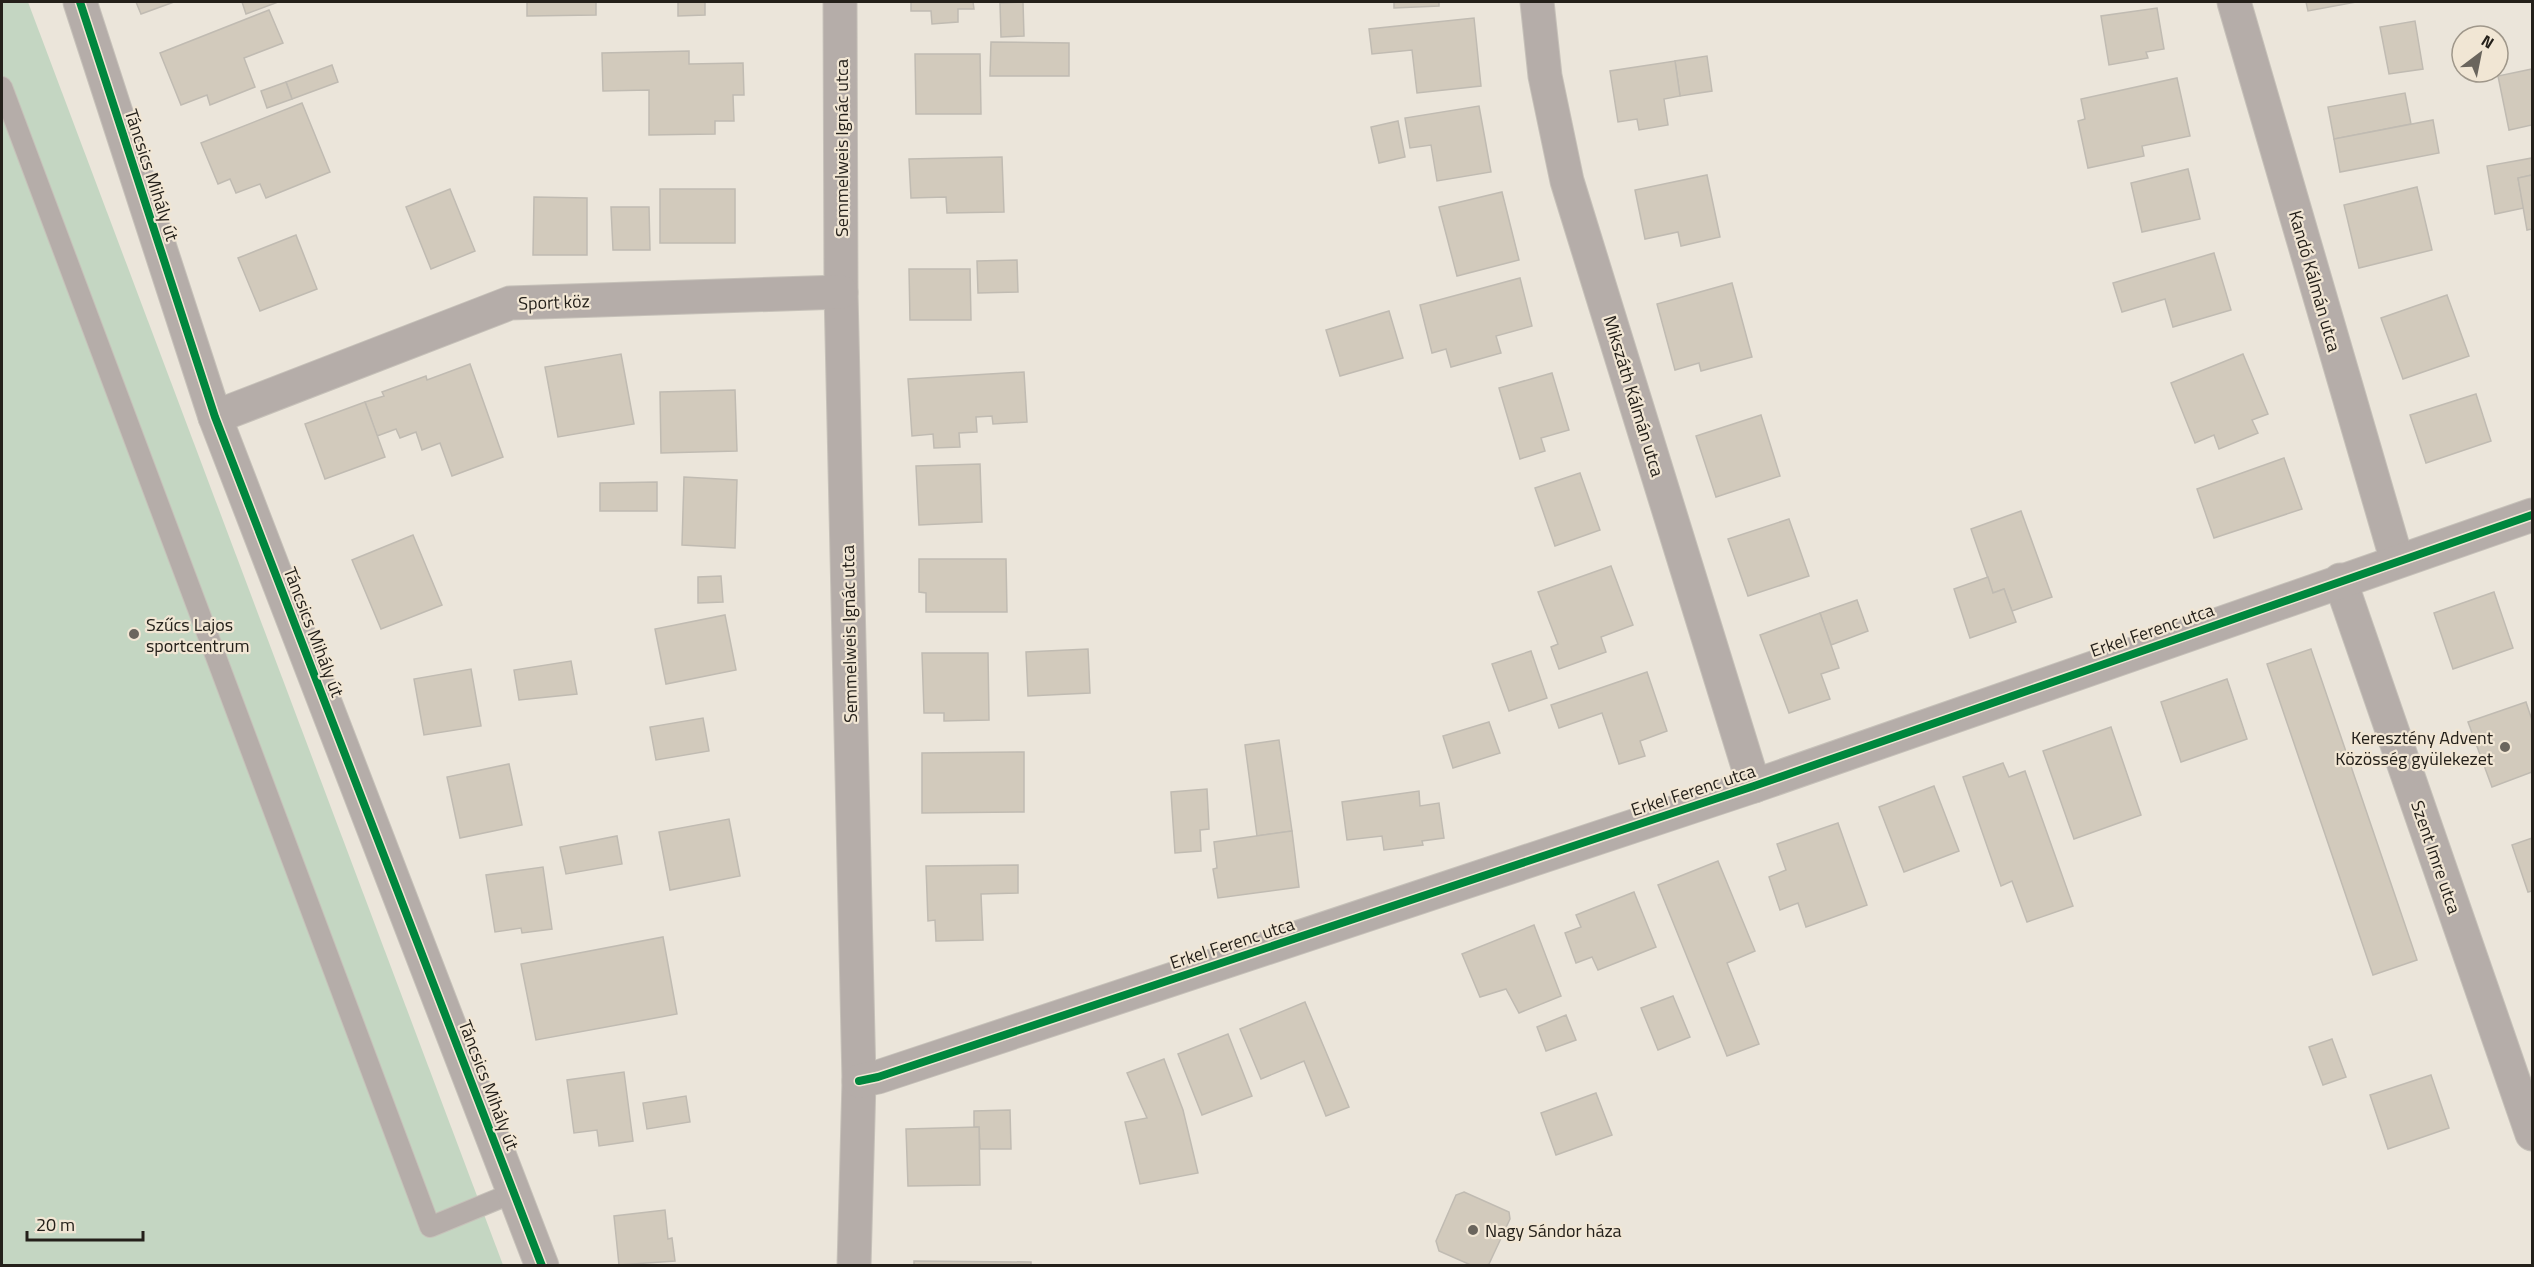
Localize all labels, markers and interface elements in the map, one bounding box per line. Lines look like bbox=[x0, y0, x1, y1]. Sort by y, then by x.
north arrow bbox=[2450, 24, 2510, 84]
text: N bbox=[2477, 28, 2499, 54]
street label: Semmelweis Ignác utca bbox=[828, 59, 855, 237]
street label: Táncsics Mihály út bbox=[118, 106, 186, 245]
street label: Kandó Kálmán utca bbox=[2282, 207, 2348, 355]
street label: Sport köz bbox=[518, 287, 590, 317]
street label: Mikszáth Kálmán utca bbox=[1597, 312, 1671, 480]
street label: Semmelweis Ignác utca bbox=[834, 545, 864, 723]
street label: Táncsics Mihály út bbox=[277, 563, 351, 702]
street label: Erkel Ferenc utca bbox=[2086, 596, 2218, 664]
place label: Szűcs Lajos sportcentrum bbox=[146, 611, 250, 659]
marker: Szűcs Lajos sportcentrum bbox=[127, 627, 141, 641]
place label: Keresztény Advent Közösség gyülekezet bbox=[2335, 724, 2494, 772]
marker: Keresztény Advent Közösség gyülekezet bbox=[2498, 740, 2512, 754]
street label: Erkel Ferenc utca bbox=[1627, 757, 1759, 823]
street label: Szent Imre utca bbox=[2404, 797, 2468, 917]
street label: Erkel Ferenc utca bbox=[1166, 910, 1298, 976]
street label: Táncsics Mihály út bbox=[452, 1016, 526, 1155]
scale bar bbox=[27, 1204, 142, 1242]
text: 20 m bbox=[36, 1211, 75, 1238]
place label: Nagy Sándor háza bbox=[1485, 1217, 1622, 1244]
marker: Nagy Sándor háza bbox=[1466, 1223, 1480, 1237]

